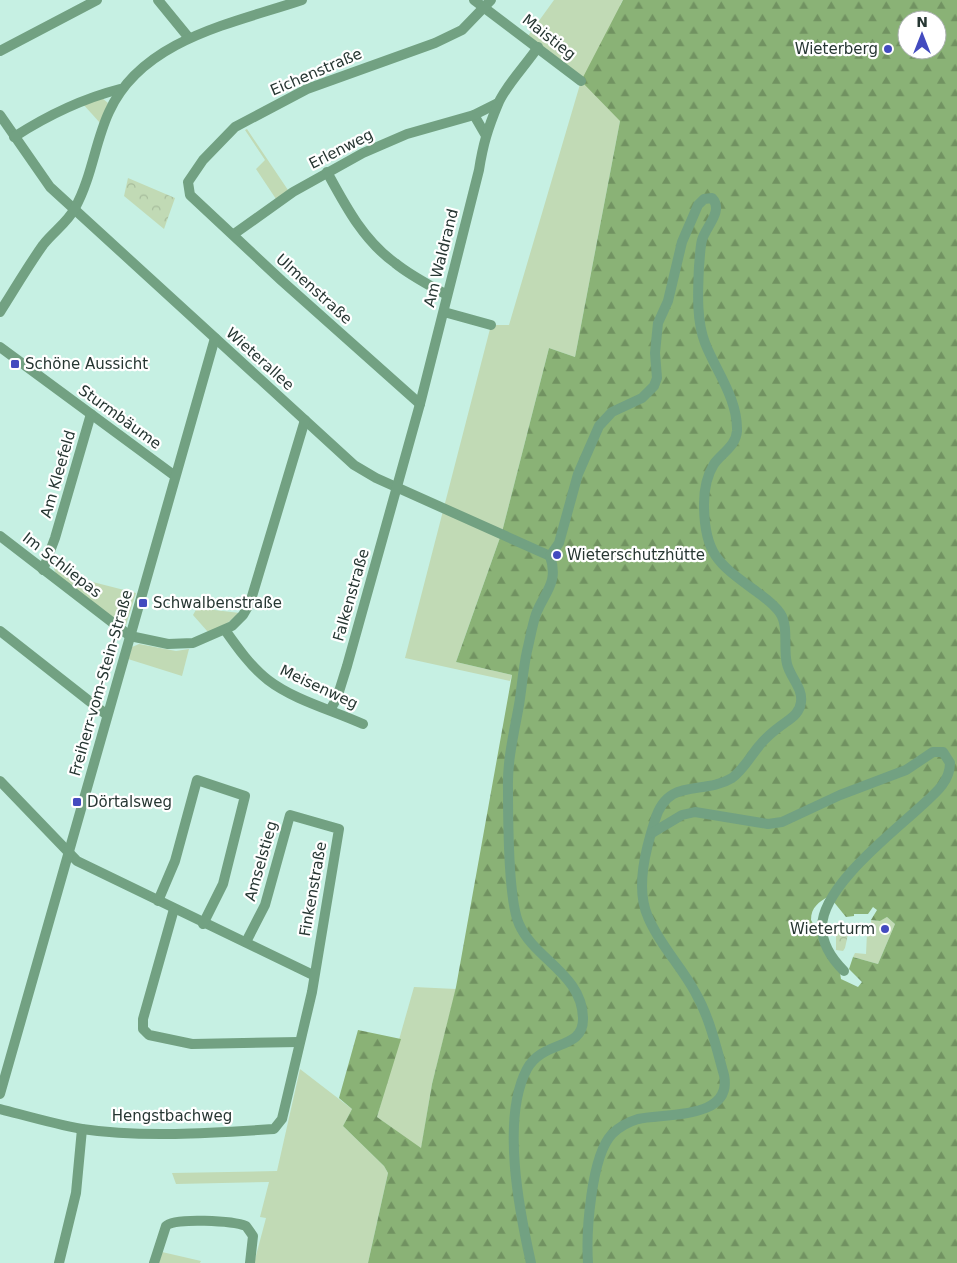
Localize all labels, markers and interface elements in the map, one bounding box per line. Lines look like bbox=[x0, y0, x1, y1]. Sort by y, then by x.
north arrow bbox=[897, 10, 947, 60]
street label: Maistieg bbox=[519, 11, 579, 63]
text: N bbox=[916, 14, 928, 30]
place label: Wieterberg bbox=[795, 40, 878, 58]
marker: Wieterberg bbox=[882, 43, 894, 55]
street label: Eichenstraße bbox=[267, 45, 365, 99]
street label: Erlenweg bbox=[306, 125, 376, 173]
street label: Am Waldrand bbox=[420, 207, 462, 309]
street label: Ulmenstraße bbox=[272, 250, 356, 328]
street label: Wieterallee bbox=[222, 324, 298, 394]
place label: Schöne Aussicht bbox=[25, 355, 148, 373]
marker: Schöne Aussicht bbox=[9, 358, 21, 370]
street label: Sturmbäume bbox=[75, 381, 165, 453]
street label: Am Kleefeld bbox=[37, 428, 79, 520]
street label: Im Schliepas bbox=[19, 529, 105, 602]
place label: Wieterschutzhütte bbox=[567, 546, 705, 564]
street label: Falkenstraße bbox=[329, 547, 373, 643]
marker: Wieterschutzhütte bbox=[551, 549, 563, 561]
street label: Freiherr-vom-Stein-Straße bbox=[66, 588, 136, 778]
place label: Schwalbenstraße bbox=[153, 594, 282, 612]
marker: Schwalbenstraße bbox=[137, 597, 149, 609]
street label: Meisenweg bbox=[277, 661, 361, 713]
place label: Dörtalsweg bbox=[87, 793, 172, 811]
marker: Dörtalsweg bbox=[71, 796, 83, 808]
street label: Amselstieg bbox=[241, 819, 281, 903]
street label: Finkenstraße bbox=[296, 840, 330, 938]
place label: Wieterturm bbox=[790, 920, 875, 938]
marker: Wieterturm bbox=[879, 923, 891, 935]
street label: Hengstbachweg bbox=[112, 1107, 232, 1125]

